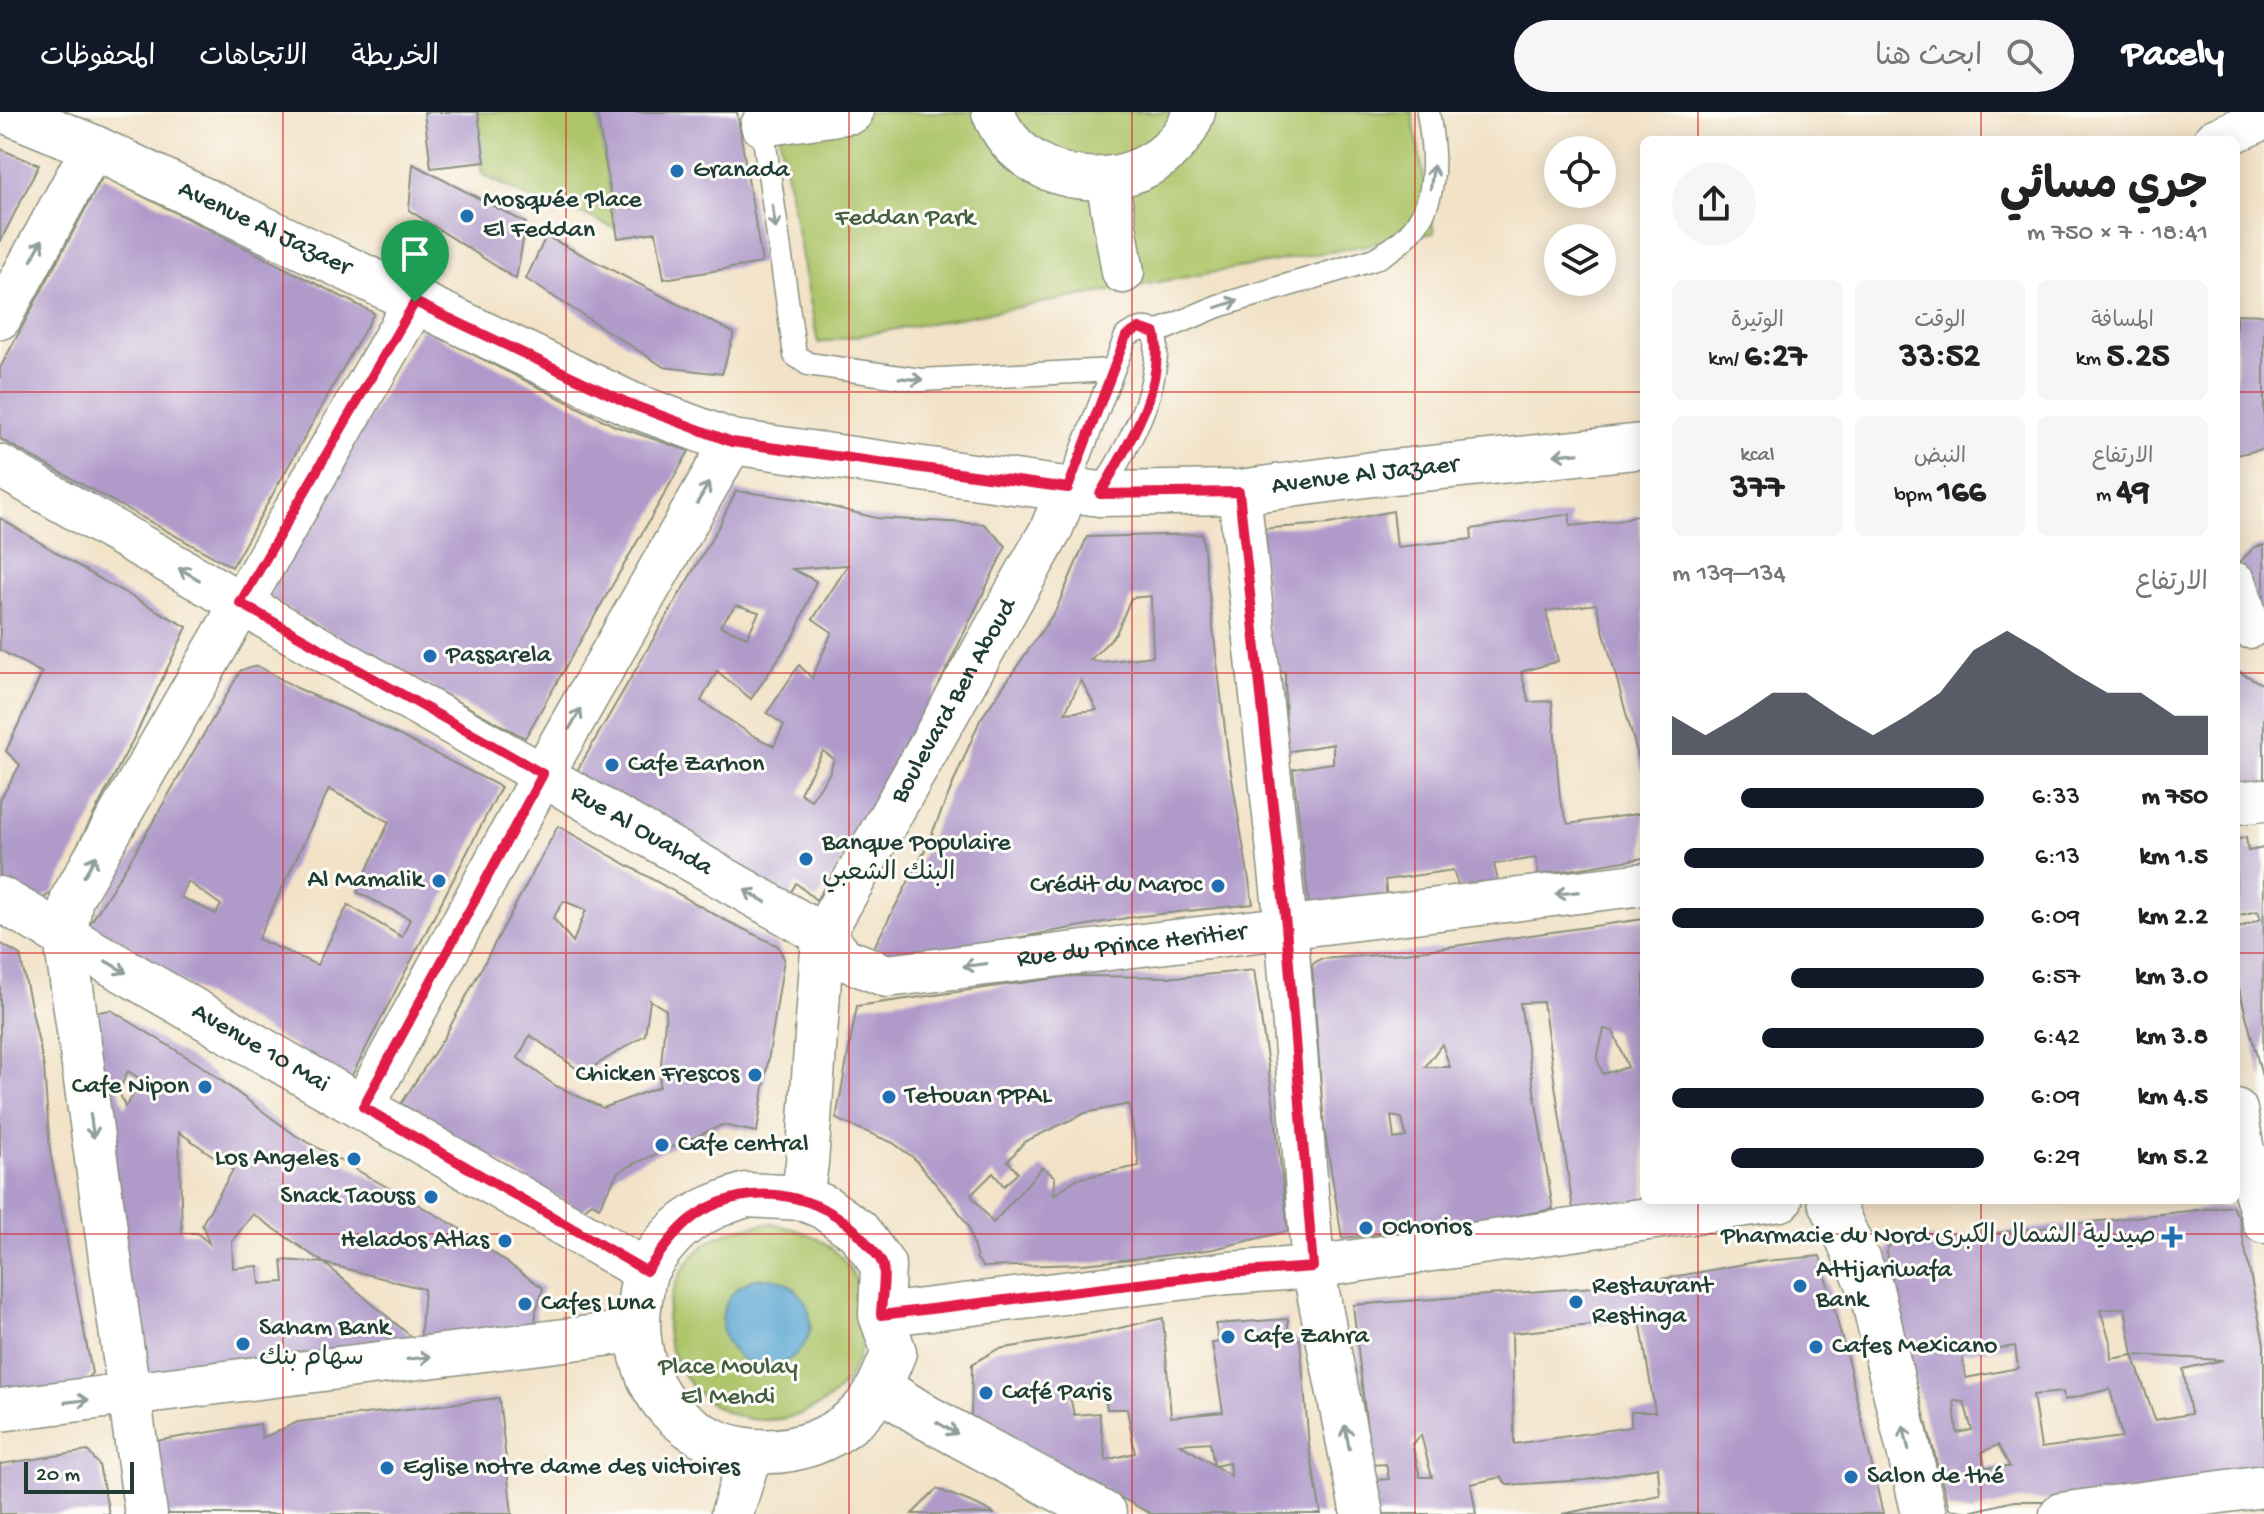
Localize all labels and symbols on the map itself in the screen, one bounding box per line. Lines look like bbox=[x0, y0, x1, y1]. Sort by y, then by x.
place label: Granada bbox=[693, 156, 791, 187]
marker: Granada bbox=[668, 162, 686, 180]
one-way arrow bbox=[1425, 164, 1440, 191]
street label: Avenue Al Jazaer bbox=[173, 174, 359, 285]
place label: Mosquée Place El Feddan bbox=[483, 186, 642, 247]
one-way arrow bbox=[767, 204, 782, 229]
park label: Feddan Park bbox=[834, 204, 977, 235]
marker: Mosquée Place El Feddan bbox=[458, 207, 476, 225]
pin bbox=[381, 220, 449, 302]
one-way arrow bbox=[30, 238, 45, 262]
one-way arrow bbox=[1214, 295, 1239, 310]
one-way arrow bbox=[897, 372, 924, 387]
one-way arrow bbox=[1553, 446, 1580, 461]
street label: Avenue Al Jazaer bbox=[1270, 449, 1463, 503]
one-way arrow bbox=[695, 482, 711, 505]
one-way arrow bbox=[177, 566, 201, 581]
street label: Boulevard Ben Aboud bbox=[884, 592, 1025, 810]
place label: Passarela bbox=[445, 641, 553, 672]
marker: Passarela bbox=[421, 647, 439, 665]
one-way arrow bbox=[567, 708, 583, 731]
place label: Cafe Zarhon bbox=[628, 750, 765, 781]
marker: Cafe Zarhon bbox=[603, 756, 621, 774]
street label: Rue Al Ouahda bbox=[565, 779, 719, 885]
place label: Banque Populaire البنك الشعبي bbox=[821, 829, 1011, 893]
marker: Banque Populaire البنك الشعبي bbox=[797, 850, 815, 868]
one-way arrow bbox=[83, 854, 98, 878]
place label: Al Mamalik bbox=[307, 866, 425, 897]
place label: Crédit du Maroc bbox=[1030, 871, 1203, 902]
marker: Al Mamalik bbox=[430, 872, 448, 890]
marker: Crédit du Maroc bbox=[1209, 877, 1227, 895]
one-way arrow bbox=[1554, 886, 1581, 901]
one-way arrow bbox=[744, 888, 768, 903]
street label: Rue du Prince Heritier bbox=[1015, 917, 1251, 976]
one-way arrow bbox=[963, 958, 988, 973]
one-way arrow bbox=[103, 960, 127, 975]
street label: Avenue 10 Mai bbox=[186, 997, 334, 1101]
place label: Chicken Frescos bbox=[576, 1060, 740, 1091]
marker: Chicken Frescos bbox=[746, 1066, 764, 1084]
place label: Cafe Nipon bbox=[72, 1072, 190, 1103]
marker: Cafe Nipon bbox=[196, 1078, 214, 1096]
place label: Tetouan PPAL bbox=[903, 1082, 1053, 1113]
marker: Tetouan PPAL bbox=[880, 1088, 898, 1106]
one-way arrow bbox=[85, 1113, 100, 1138]
place label: Cafe central bbox=[678, 1130, 809, 1161]
marker: Cafe central bbox=[653, 1136, 671, 1154]
place label: Los Angeles bbox=[215, 1144, 339, 1175]
marker: Los Angeles bbox=[345, 1150, 363, 1168]
place label: Snack Taouss bbox=[280, 1182, 416, 1213]
marker: Snack Taouss bbox=[422, 1188, 440, 1206]
place label: Ochorios bbox=[1382, 1213, 1473, 1244]
marker: Ochorios bbox=[1357, 1219, 1375, 1237]
place label: Pharmacie du Nord صيدلية الشمال الكبرى bbox=[1720, 1222, 2156, 1253]
place label: Helados Atlas bbox=[340, 1226, 490, 1257]
marker: Pharmacie du Nord صيدلية الشمال الكبرى bbox=[2163, 1228, 2181, 1246]
marker: Helados Atlas bbox=[496, 1232, 514, 1250]
place label: Attijariwafa Bank bbox=[1815, 1256, 1954, 1317]
place label: Restaurant Restinga bbox=[1592, 1272, 1715, 1333]
marker: Attijariwafa Bank bbox=[1791, 1277, 1809, 1295]
place label: Cafes Luna bbox=[541, 1289, 657, 1320]
marker: Restaurant Restinga bbox=[1567, 1293, 1585, 1311]
marker: Cafes Luna bbox=[516, 1295, 534, 1313]
place label: Saham Bank سهام بنك bbox=[259, 1314, 393, 1375]
place label: Cafe Zahra bbox=[1244, 1322, 1370, 1353]
marker: Cafe Zahra bbox=[1219, 1328, 1237, 1346]
place label: Cafes Mexicano bbox=[1832, 1332, 1998, 1363]
marker: Saham Bank سهام بنك bbox=[234, 1335, 252, 1353]
marker: Cafes Mexicano bbox=[1807, 1338, 1825, 1356]
one-way arrow bbox=[406, 1350, 431, 1365]
park label: Place Moulay El Mehdi bbox=[657, 1353, 798, 1414]
place label: Café Paris bbox=[1002, 1378, 1113, 1409]
marker: Café Paris bbox=[977, 1384, 995, 1402]
one-way arrow bbox=[64, 1393, 90, 1408]
one-way arrow bbox=[934, 1421, 958, 1436]
one-way arrow bbox=[1338, 1425, 1353, 1451]
one-way arrow bbox=[1898, 1426, 1913, 1451]
place label: Eglise notre dame des victoires bbox=[403, 1453, 741, 1484]
scale bar bbox=[24, 1458, 134, 1494]
marker: Eglise notre dame des victoires bbox=[378, 1459, 396, 1477]
place label: Salon de thé bbox=[1867, 1462, 2005, 1493]
marker: Salon de thé bbox=[1842, 1468, 1860, 1486]

